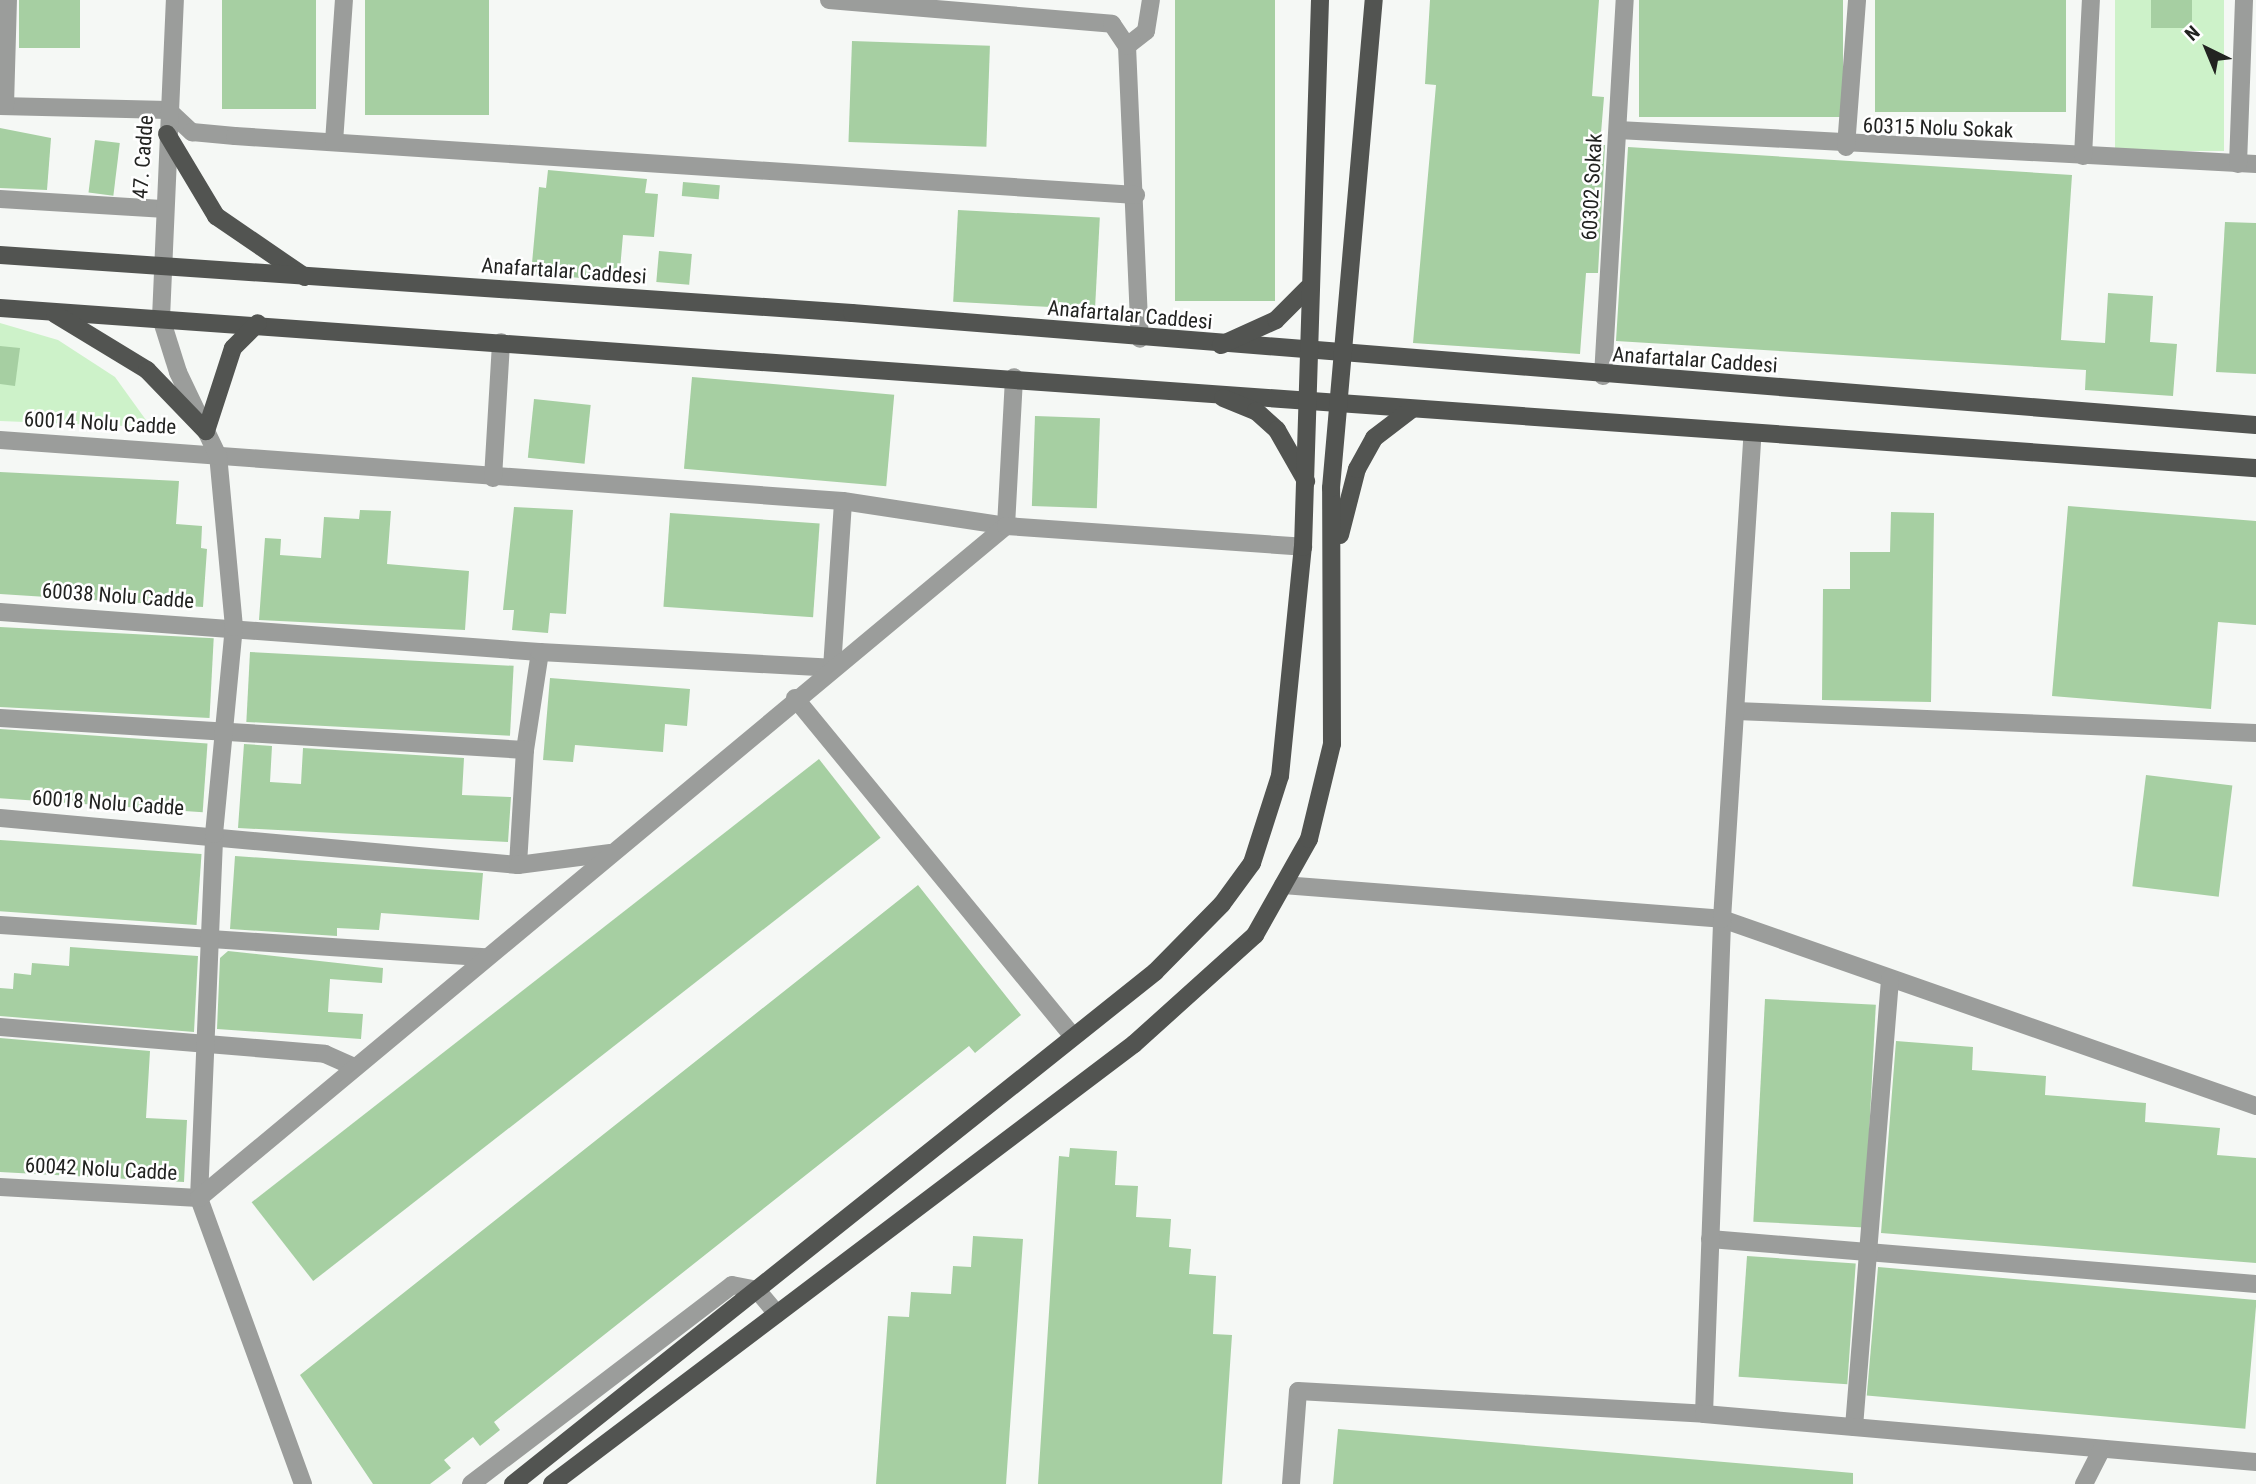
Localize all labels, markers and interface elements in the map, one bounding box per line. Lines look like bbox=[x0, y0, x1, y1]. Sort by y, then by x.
north arrow bbox=[2172, 14, 2242, 84]
text: N bbox=[2180, 21, 2204, 46]
street label: 60315 Nolu Sokak bbox=[1862, 113, 2014, 143]
street label: 47. Cadde bbox=[128, 114, 158, 200]
street label: 60302 Sokak bbox=[1577, 133, 1607, 241]
street label: Anafartalar Caddesi bbox=[481, 253, 647, 289]
street label: Anafartalar Caddesi bbox=[1047, 295, 1213, 335]
street label: Anafartalar Caddesi bbox=[1612, 342, 1778, 378]
street label: 60014 Nolu Cadde bbox=[23, 406, 177, 440]
street label: 60038 Nolu Cadde bbox=[41, 578, 195, 614]
street label: 60018 Nolu Cadde bbox=[31, 785, 185, 821]
street label: 60042 Nolu Cadde bbox=[24, 1152, 178, 1186]

